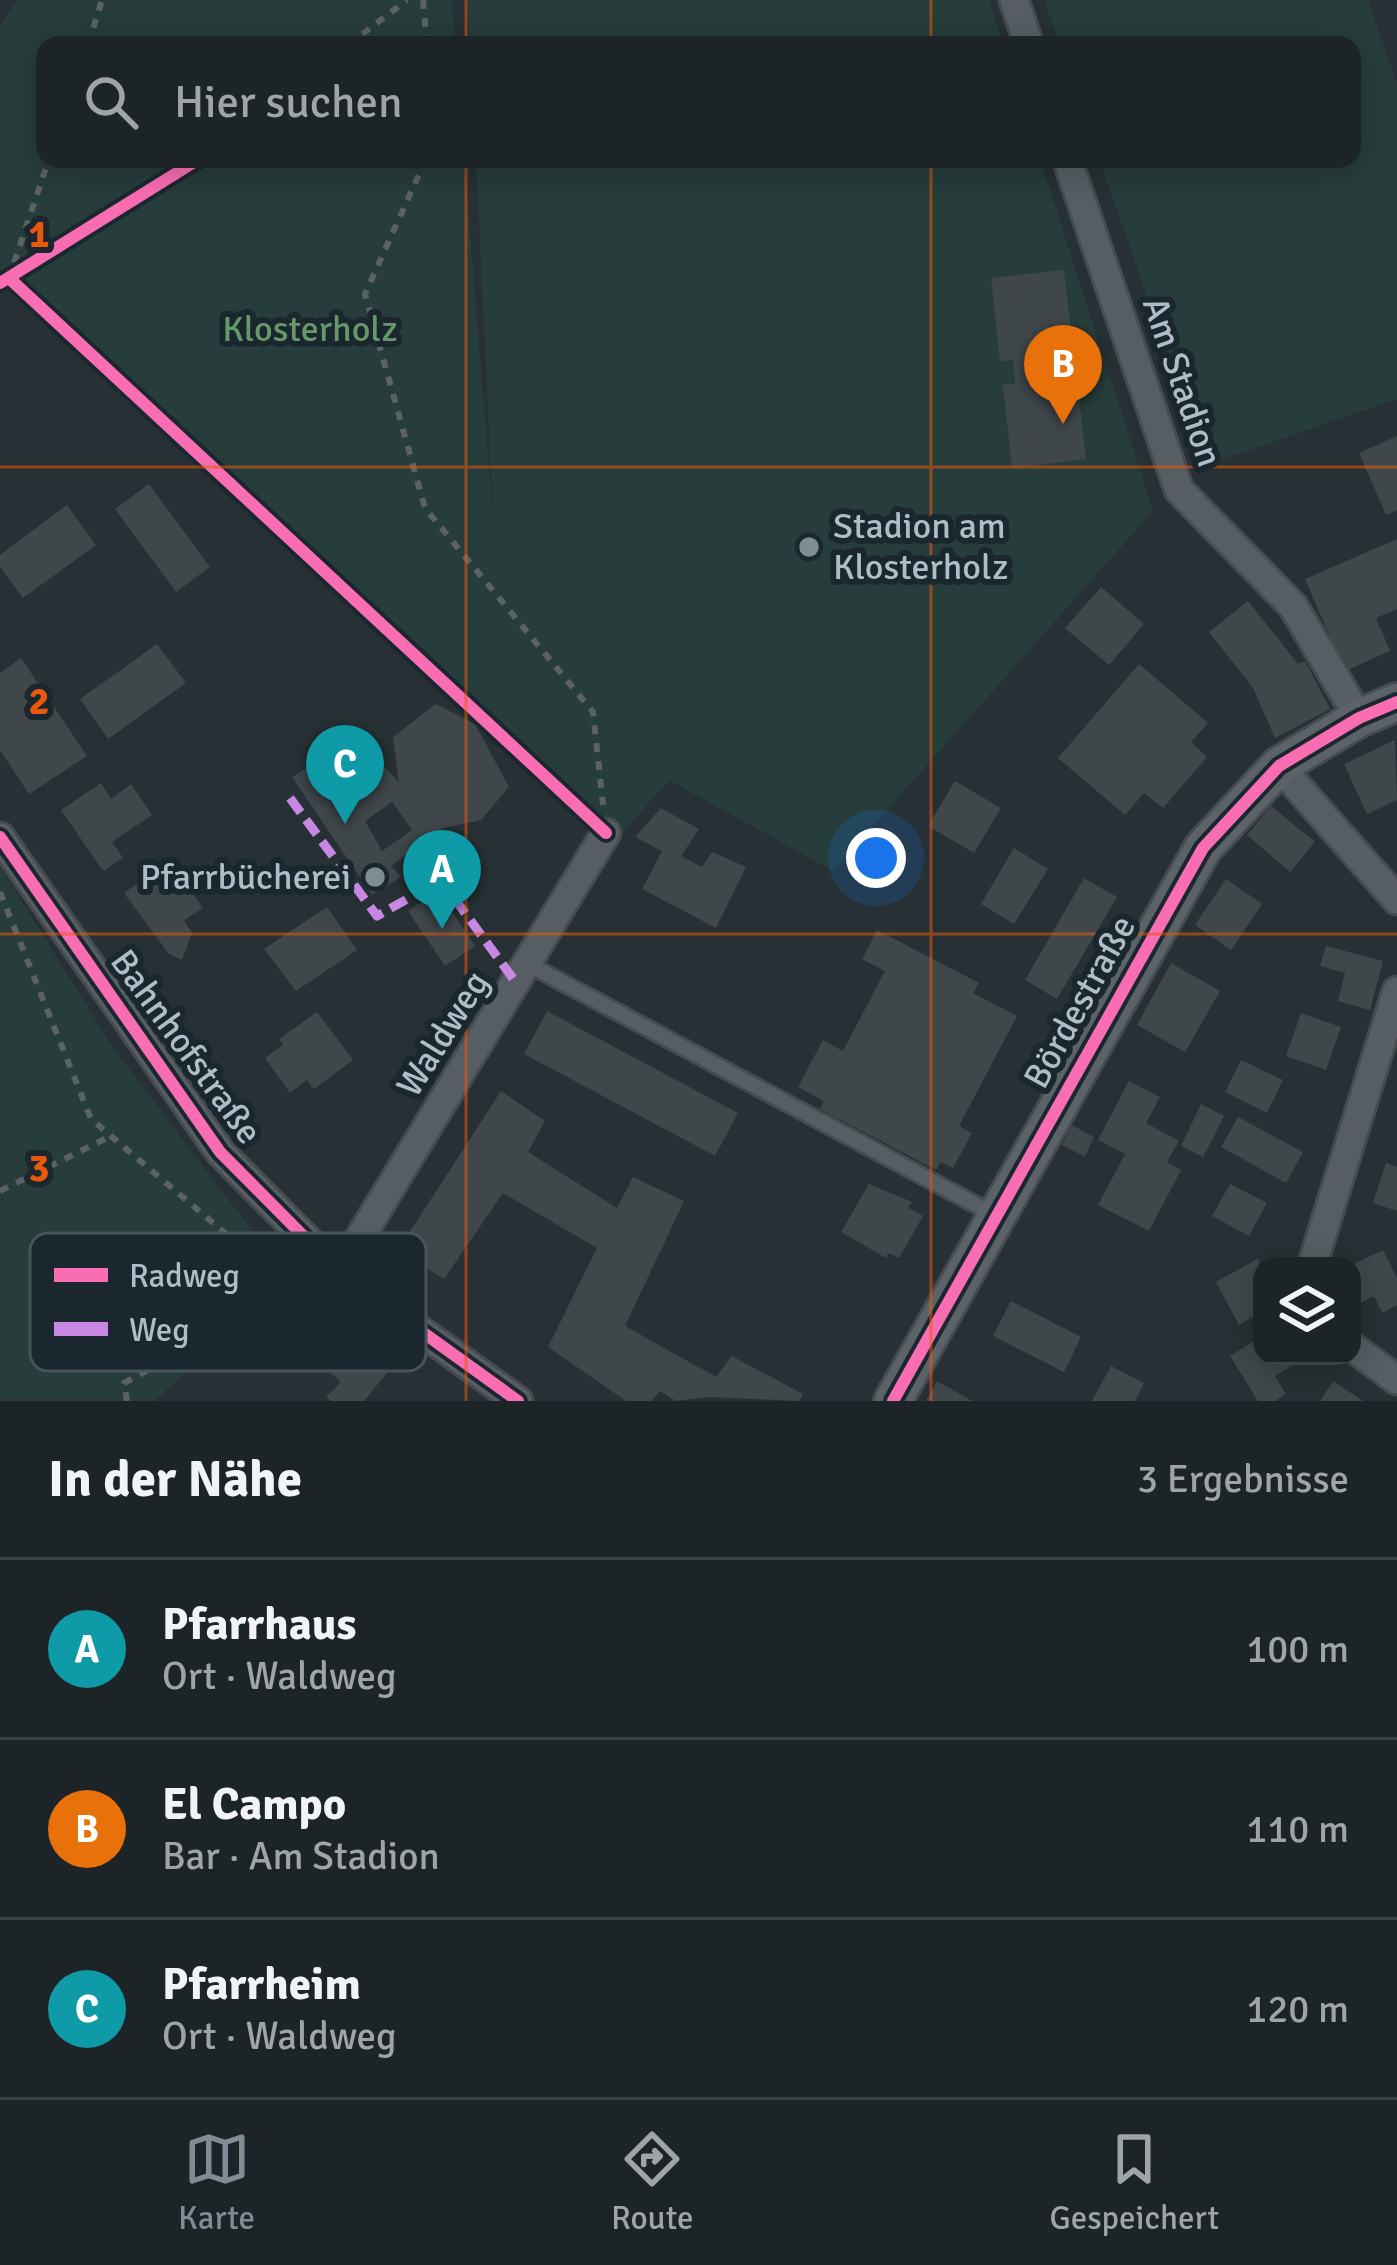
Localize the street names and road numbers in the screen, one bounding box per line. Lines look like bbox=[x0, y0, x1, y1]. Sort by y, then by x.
street label: Am Stadion bbox=[1132, 291, 1232, 473]
street label: Bördestraße bbox=[1014, 908, 1146, 1096]
street label: Bahnhofstraße bbox=[100, 941, 272, 1153]
street label: Waldweg bbox=[387, 963, 499, 1105]

